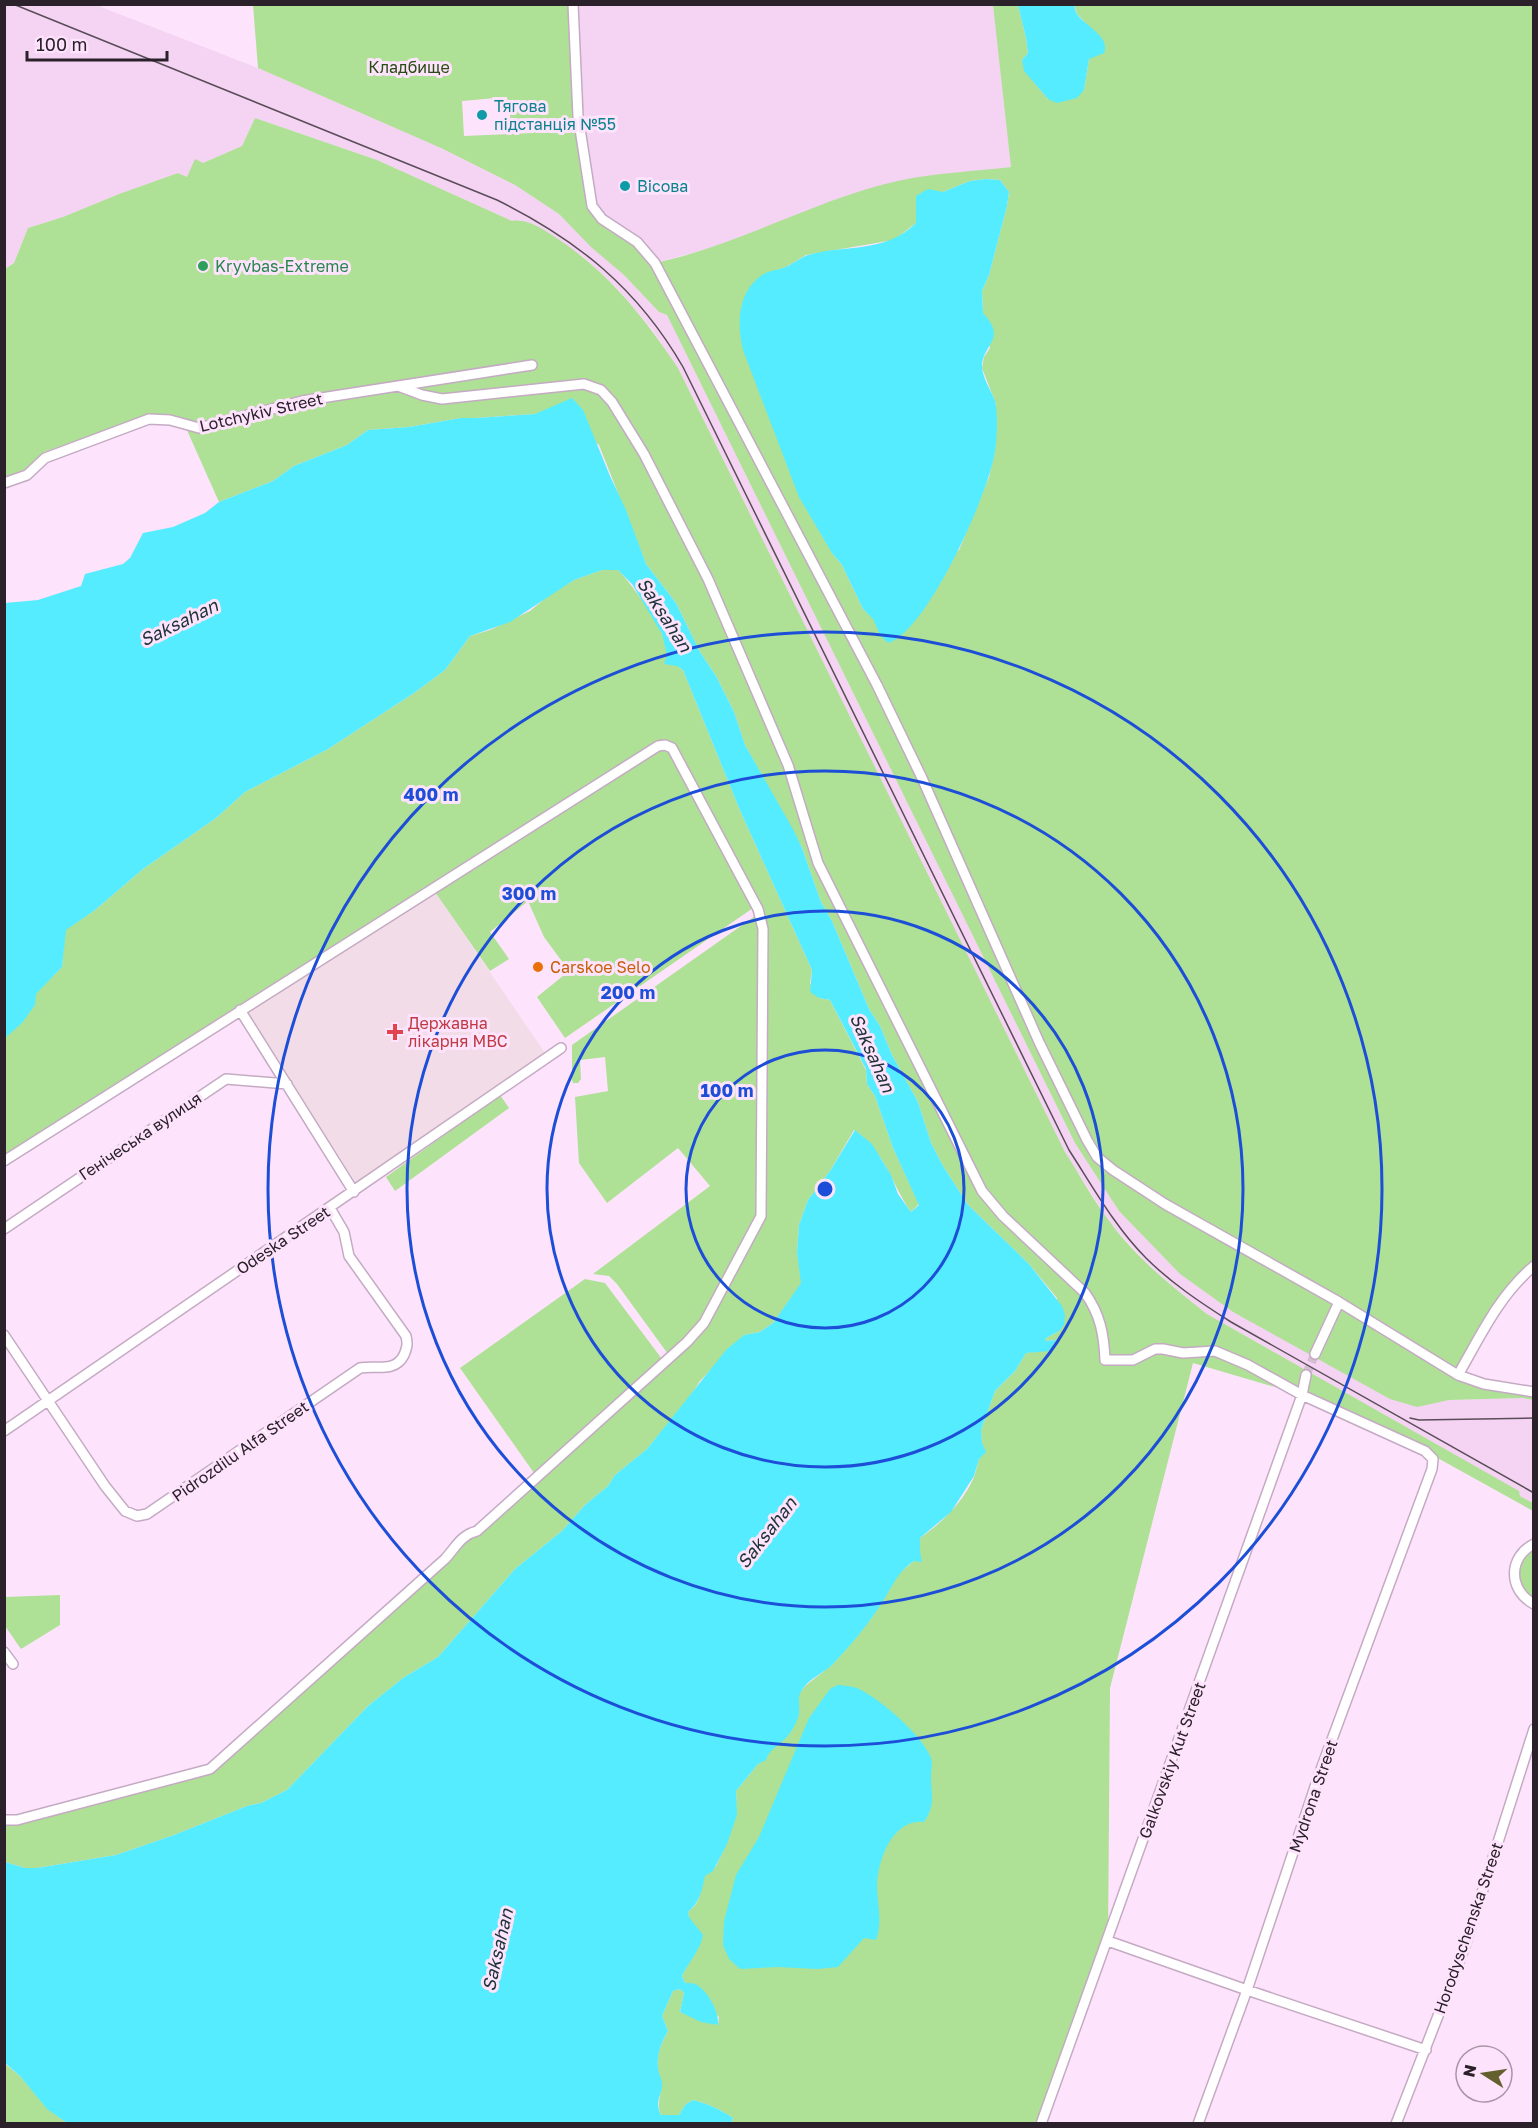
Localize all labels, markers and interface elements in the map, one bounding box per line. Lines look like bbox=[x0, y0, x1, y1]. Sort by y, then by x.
scale bar bbox=[27, 24, 166, 62]
text: 100 m bbox=[36, 33, 87, 55]
park label: Кладбище bbox=[368, 57, 450, 77]
place label: Тягова підстанція №55 bbox=[494, 96, 616, 134]
marker: Тягова підстанція №55 bbox=[475, 108, 489, 122]
place label: Вісова bbox=[637, 176, 688, 196]
marker: Вісова bbox=[618, 179, 632, 193]
place label: Kryvbas-Extreme bbox=[215, 256, 349, 276]
marker: Kryvbas-Extreme bbox=[196, 259, 210, 273]
street label: Lotchykiv Street bbox=[197, 388, 325, 436]
water label: Saksahan bbox=[633, 573, 697, 656]
water label: Saksahan bbox=[136, 593, 222, 650]
text: 400 m bbox=[404, 783, 458, 805]
text: 300 m bbox=[502, 882, 556, 904]
place label: Carskое Selo bbox=[550, 957, 651, 977]
marker: Carskое Selo bbox=[531, 960, 545, 974]
text: 200 m bbox=[601, 981, 655, 1003]
water label: Saksahan bbox=[846, 1010, 900, 1096]
place label: Державна лікарня МВС bbox=[408, 1013, 508, 1051]
marker: Державна лікарня МВС bbox=[386, 1023, 404, 1041]
text: 100 m bbox=[701, 1079, 753, 1101]
street label: Генічеська вулиця bbox=[75, 1088, 205, 1184]
centre of rings bbox=[815, 1179, 835, 1199]
street label: Odeska Street bbox=[232, 1201, 334, 1279]
street label: Pidrozdilu Alfa Street bbox=[168, 1396, 312, 1506]
water label: Saksahan bbox=[732, 1492, 801, 1572]
street label: Galkovskiy Kut Street bbox=[1134, 1679, 1210, 1841]
street label: Mydrona Street bbox=[1284, 1737, 1342, 1855]
street label: Horodyschenska Street bbox=[1429, 1840, 1507, 2016]
water label: Saksahan bbox=[477, 1906, 517, 1993]
north arrow bbox=[1454, 2044, 1514, 2104]
text: N bbox=[1458, 2063, 1480, 2079]

